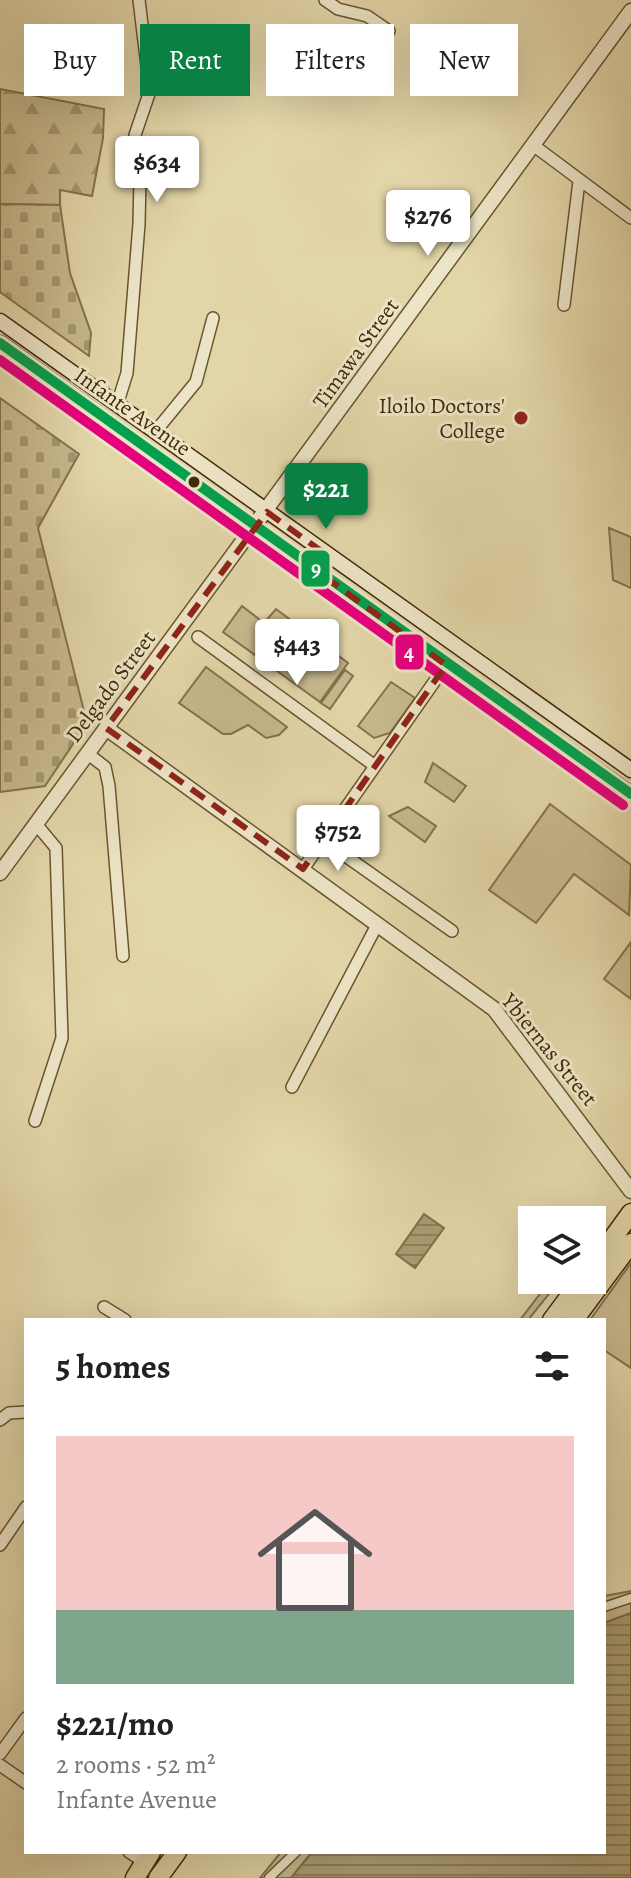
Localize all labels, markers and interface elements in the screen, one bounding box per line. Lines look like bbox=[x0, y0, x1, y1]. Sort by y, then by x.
chip: Buy bbox=[24, 24, 124, 96]
chip: Rent bbox=[140, 24, 250, 96]
chip: Filters bbox=[266, 24, 394, 96]
chip: New bbox=[410, 24, 518, 96]
pin: $634 bbox=[110, 136, 204, 204]
text: $634 bbox=[133, 144, 181, 179]
pin: $276 bbox=[381, 190, 475, 258]
text: $276 bbox=[404, 198, 452, 233]
street label: Timawa Street bbox=[306, 292, 406, 415]
street label: Infante Avenue bbox=[68, 360, 197, 463]
place label: Iloilo Doctors' College bbox=[379, 391, 505, 446]
marker: Iloilo Doctors' College bbox=[512, 409, 530, 427]
pin: $221 bbox=[279, 463, 373, 531]
text: $221 bbox=[303, 471, 349, 506]
unlabelled marker bbox=[186, 474, 202, 490]
line badge: 9 bbox=[300, 549, 331, 588]
text: 9 bbox=[311, 554, 321, 584]
pin: $443 bbox=[250, 619, 344, 687]
street label: Delgado Street bbox=[59, 625, 163, 749]
text: $443 bbox=[273, 627, 321, 662]
line badge: 4 bbox=[394, 633, 425, 671]
text: 4 bbox=[404, 638, 414, 668]
pin: $752 bbox=[291, 805, 385, 873]
text: $752 bbox=[315, 813, 361, 848]
street label: Ybiernas Street bbox=[494, 986, 604, 1112]
map controls bbox=[518, 1206, 606, 1294]
button: layers bbox=[518, 1206, 606, 1294]
text: 5 homes bbox=[56, 1343, 171, 1390]
icon: filters bbox=[530, 1344, 574, 1388]
icon: home bbox=[243, 1488, 387, 1632]
text: $221/mo bbox=[56, 1700, 174, 1747]
text: 2 rooms · 52 m² bbox=[56, 1747, 215, 1782]
text: Infante Avenue bbox=[56, 1782, 217, 1817]

